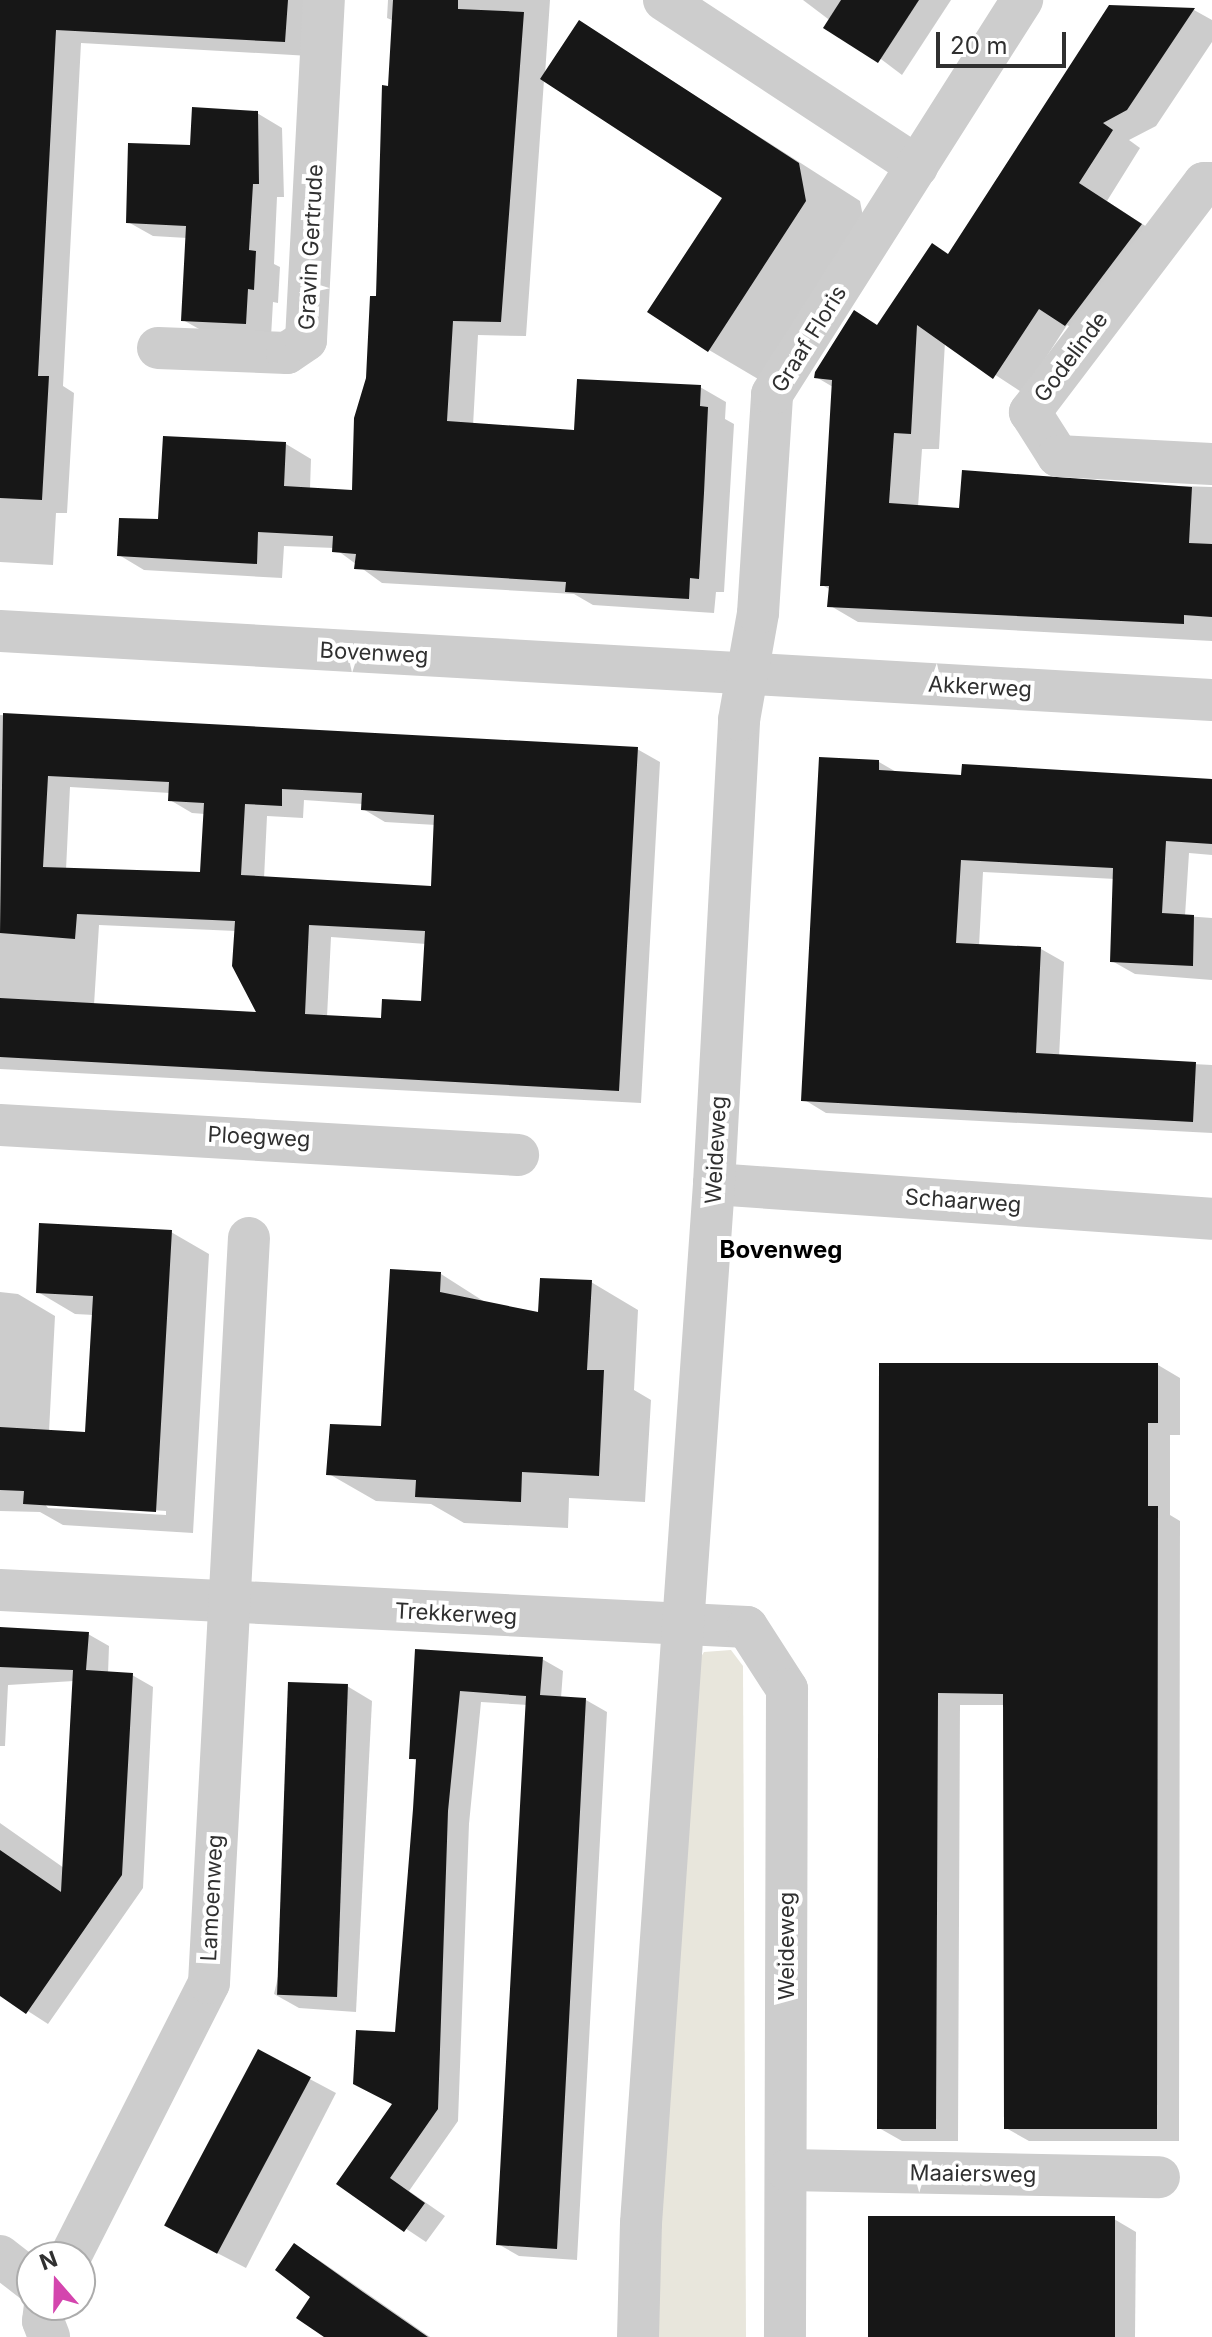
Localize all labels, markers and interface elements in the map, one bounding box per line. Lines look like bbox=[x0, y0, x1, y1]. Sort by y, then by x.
scale bar bbox=[940, 16, 1070, 66]
text: 20 m bbox=[950, 31, 1008, 60]
street label: Gravin Gertrude bbox=[293, 163, 329, 331]
street label: Graaf Floris bbox=[766, 281, 852, 397]
street label: Godelinde bbox=[1029, 307, 1113, 407]
street label: Bovenweg bbox=[319, 637, 429, 669]
street label: Akkerweg bbox=[927, 671, 1033, 703]
street label: Weideweg bbox=[700, 1095, 732, 1205]
street label: Ploegweg bbox=[207, 1121, 311, 1153]
street label: Schaarweg bbox=[904, 1184, 1022, 1218]
district label: Bovenweg bbox=[720, 1236, 842, 1264]
street label: Trekkerweg bbox=[394, 1598, 518, 1630]
street label: Lamoenweg bbox=[195, 1834, 229, 1962]
street label: Weideweg bbox=[774, 1892, 800, 2000]
street label: Maaiersweg bbox=[910, 2160, 1036, 2188]
north arrow bbox=[16, 2241, 96, 2321]
text: N bbox=[36, 2245, 61, 2275]

